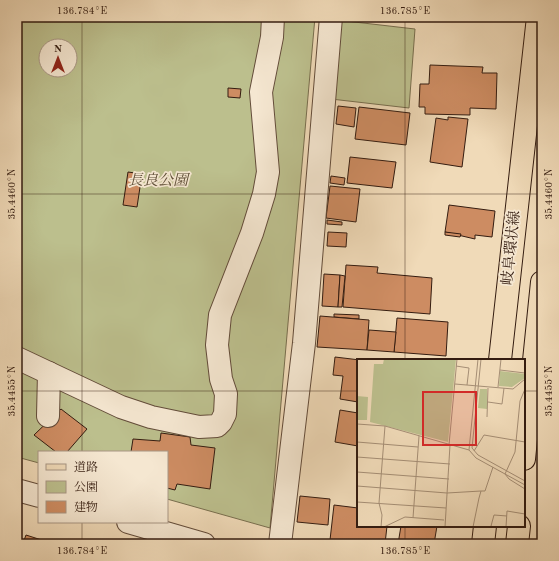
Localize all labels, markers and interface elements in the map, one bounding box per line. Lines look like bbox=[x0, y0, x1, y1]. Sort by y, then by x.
text: 136.784°E bbox=[57, 6, 107, 16]
text: 136.785°E bbox=[380, 6, 430, 16]
north arrow bbox=[38, 38, 78, 78]
text: N bbox=[54, 44, 63, 55]
text: 35.4460°N bbox=[7, 168, 17, 220]
text: 35.4460°N bbox=[544, 168, 554, 220]
park label: 長良公園 bbox=[128, 172, 191, 189]
street label: 岐阜環状線 bbox=[499, 210, 523, 286]
inset map bbox=[357, 359, 525, 527]
text: 35.4455°N bbox=[7, 365, 17, 417]
text: 35.4455°N bbox=[544, 365, 554, 417]
legend bbox=[38, 451, 168, 523]
text: 道路 bbox=[74, 460, 98, 474]
text: 公園 bbox=[74, 481, 98, 494]
text: 建物 bbox=[74, 500, 98, 514]
text: 136.784°E bbox=[57, 546, 107, 556]
text: 136.785°E bbox=[380, 546, 430, 556]

